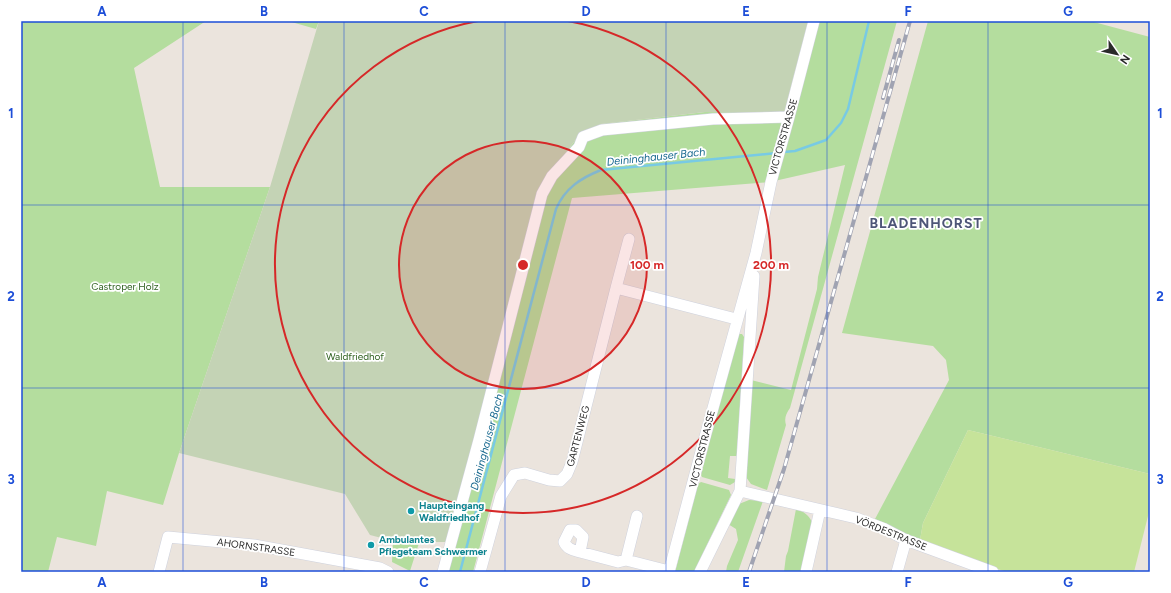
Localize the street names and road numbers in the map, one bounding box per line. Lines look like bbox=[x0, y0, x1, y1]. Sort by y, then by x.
street label: VICTORSTRASSE bbox=[766, 97, 800, 177]
street label: GARTENWEG bbox=[564, 404, 593, 468]
street label: VICTORSTRASSE bbox=[686, 409, 718, 489]
street label: VÖRDESTRASSE bbox=[853, 513, 929, 553]
street label: AHORNSTRASSE bbox=[216, 535, 296, 559]

